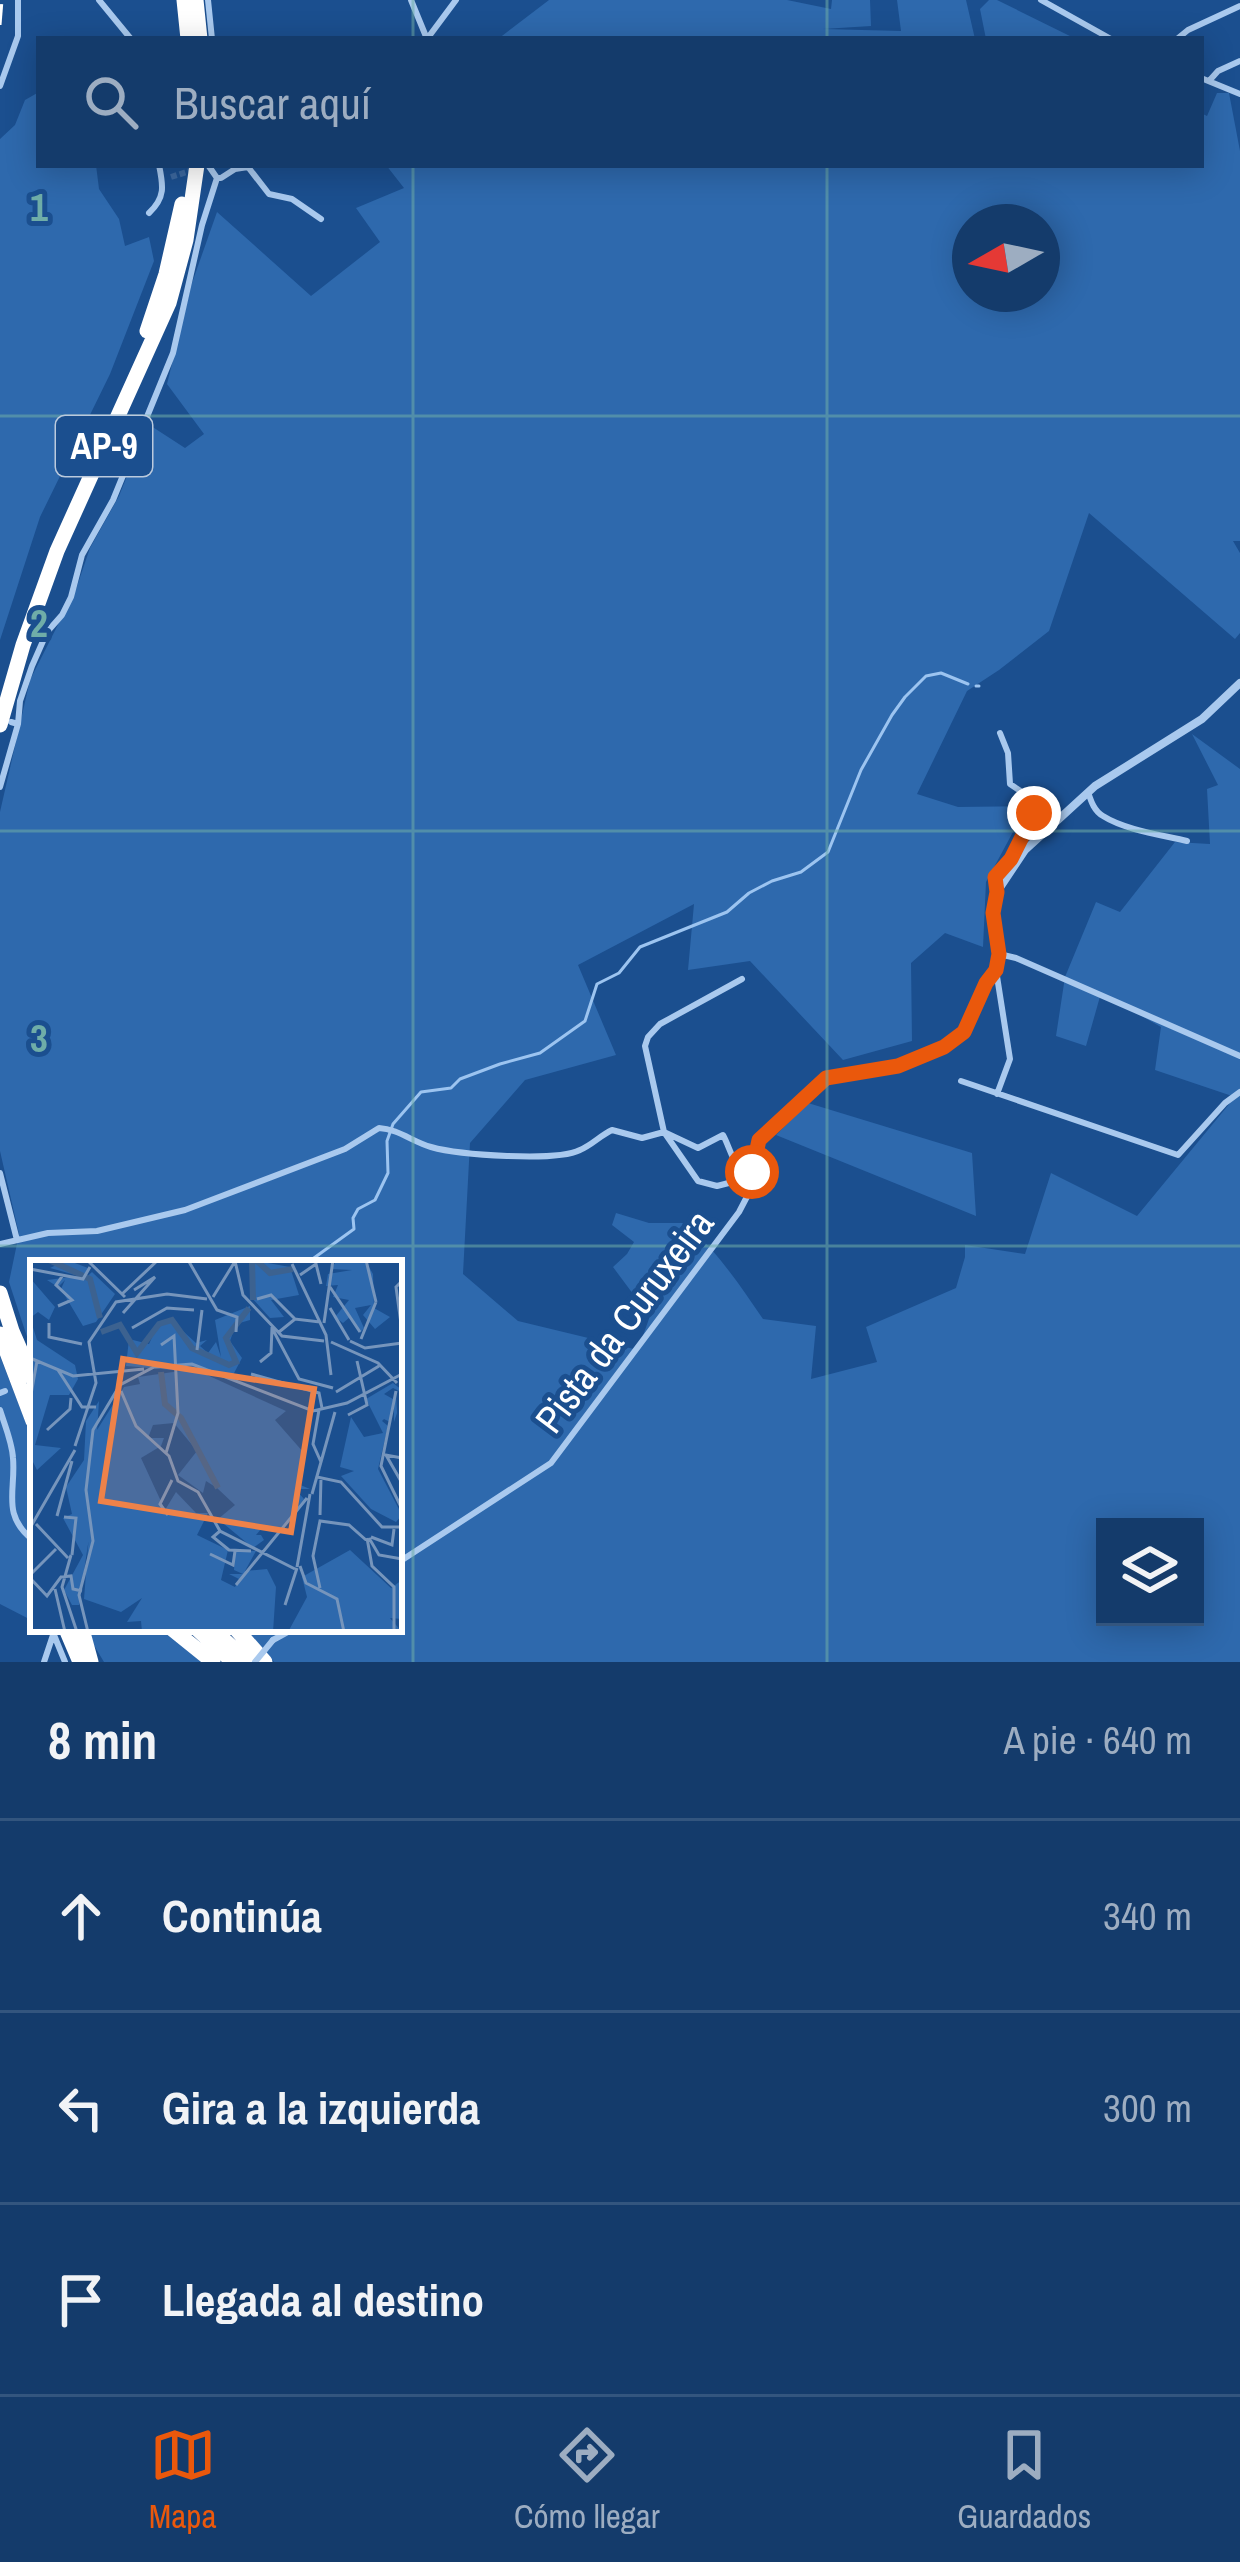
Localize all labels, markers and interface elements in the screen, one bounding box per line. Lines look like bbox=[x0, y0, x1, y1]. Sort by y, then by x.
search box bbox=[36, 36, 1204, 168]
icon: search bbox=[78, 69, 144, 135]
text: Buscar aquí bbox=[174, 72, 371, 133]
text: 1 bbox=[30, 181, 48, 233]
north arrow bbox=[952, 204, 1060, 312]
road number: AP-9 bbox=[56, 416, 152, 476]
text: 2 bbox=[30, 597, 48, 649]
route end bbox=[1007, 786, 1061, 840]
text: 3 bbox=[30, 1012, 48, 1064]
route start bbox=[725, 1145, 779, 1199]
street label: Pista da Curuxeira bbox=[523, 1199, 725, 1443]
inset map bbox=[30, 1260, 402, 1632]
map controls bbox=[1096, 1518, 1204, 1626]
button: layers bbox=[1096, 1518, 1204, 1626]
text: 8 min bbox=[48, 1706, 157, 1775]
text: A pie · 640 m bbox=[1004, 1714, 1192, 1766]
icon: ahead bbox=[48, 1883, 114, 1949]
text: Continúa bbox=[162, 1885, 322, 1946]
text: 340 m bbox=[1103, 1890, 1192, 1942]
icon: left bbox=[48, 2075, 114, 2141]
text: Gira a la izquierda bbox=[162, 2077, 480, 2138]
text: 300 m bbox=[1103, 2082, 1192, 2134]
icon: arrive bbox=[48, 2267, 114, 2333]
text: Llegada al destino bbox=[162, 2269, 484, 2330]
tab: Mapa bbox=[149, 2422, 216, 2538]
tab: Cómo llegar bbox=[514, 2422, 660, 2538]
tab: Guardados bbox=[957, 2422, 1091, 2538]

